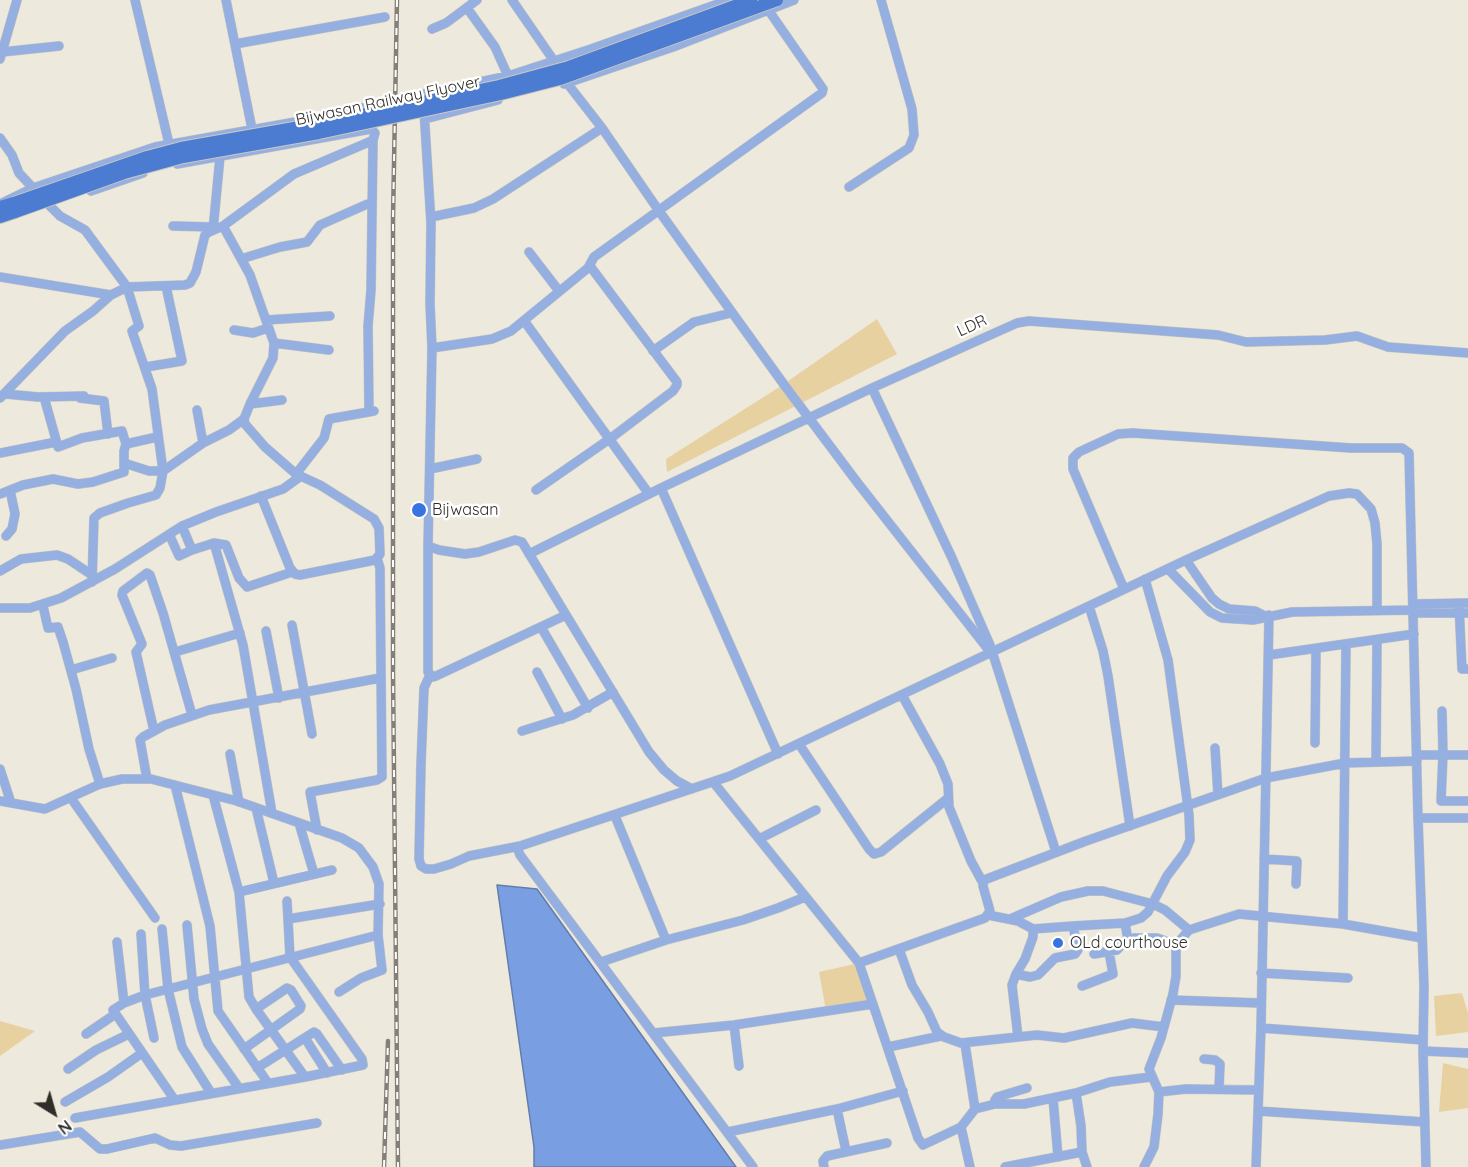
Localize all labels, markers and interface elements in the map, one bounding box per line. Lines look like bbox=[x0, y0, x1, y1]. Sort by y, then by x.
street label: Bijwasan Railway Flyover bbox=[294, 72, 482, 130]
street label: LDR bbox=[954, 311, 990, 341]
place label: Bijwasan bbox=[432, 500, 499, 520]
marker: Bijwasan bbox=[410, 501, 428, 519]
place label: OLd courthouse bbox=[1070, 933, 1188, 953]
marker: OLd courthouse bbox=[1051, 936, 1065, 950]
north arrow bbox=[24, 1083, 84, 1143]
text: N bbox=[54, 1116, 76, 1139]

